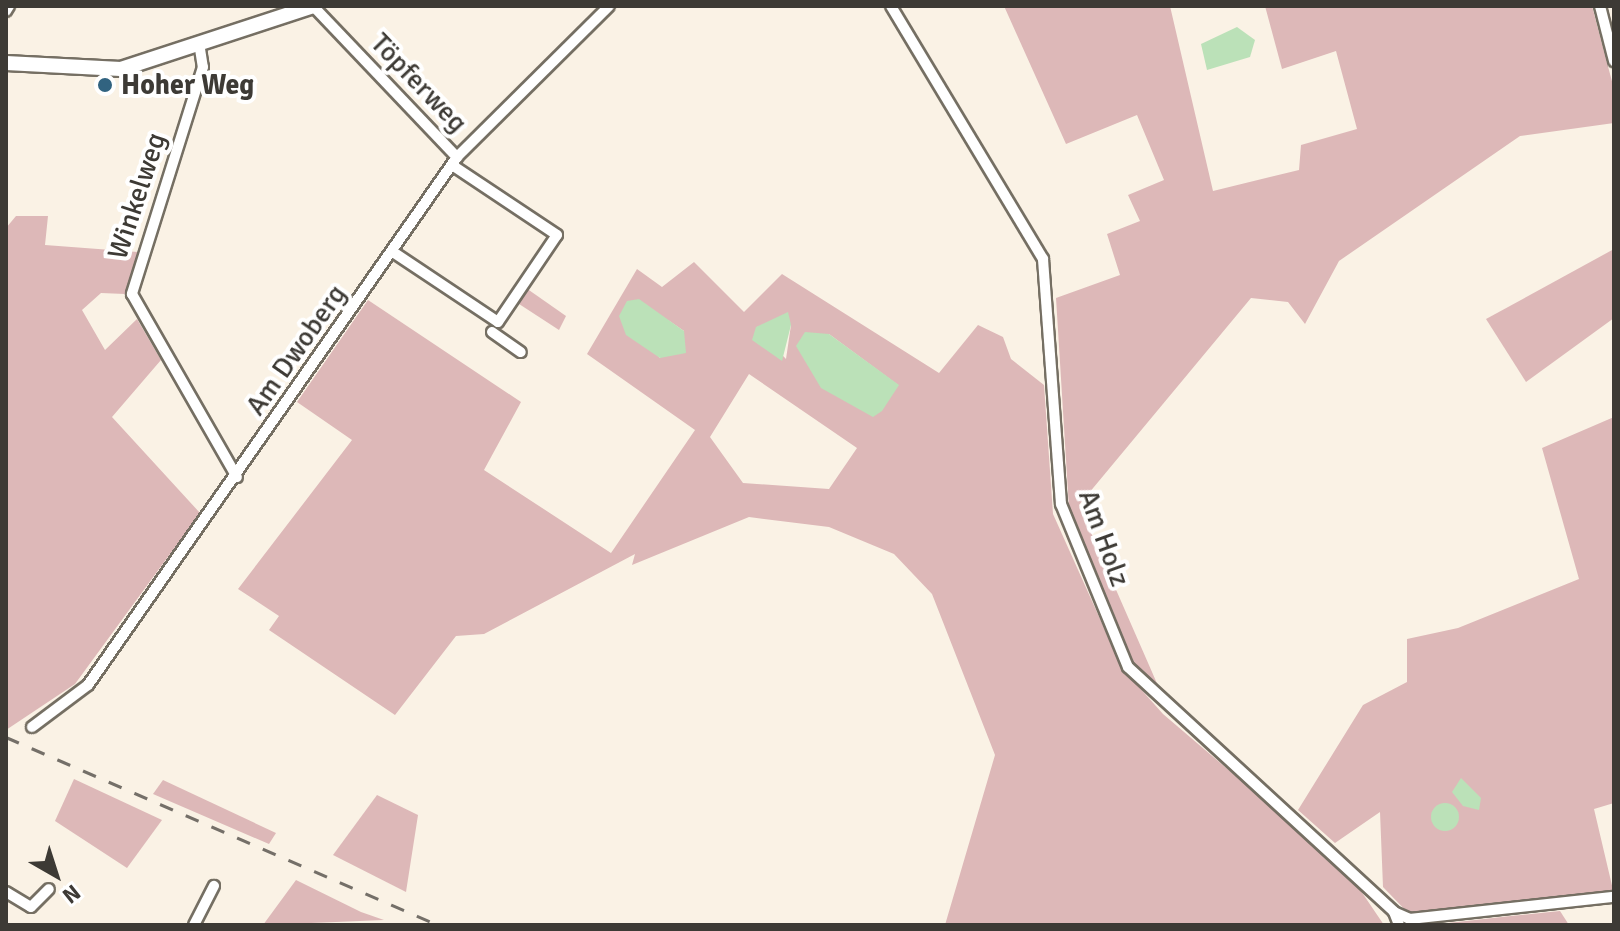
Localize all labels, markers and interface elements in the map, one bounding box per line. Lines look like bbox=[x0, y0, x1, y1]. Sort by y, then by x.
street label: Töpferweg bbox=[364, 27, 474, 139]
place label: Hoher Weg bbox=[121, 68, 254, 102]
marker: Hoher Weg bbox=[96, 76, 114, 94]
street label: Winkelweg bbox=[101, 129, 173, 263]
street label: Am Dwoberg bbox=[239, 278, 353, 422]
street label: Am Holz bbox=[1071, 485, 1137, 591]
north arrow bbox=[16, 835, 96, 915]
text: N bbox=[57, 879, 86, 909]

